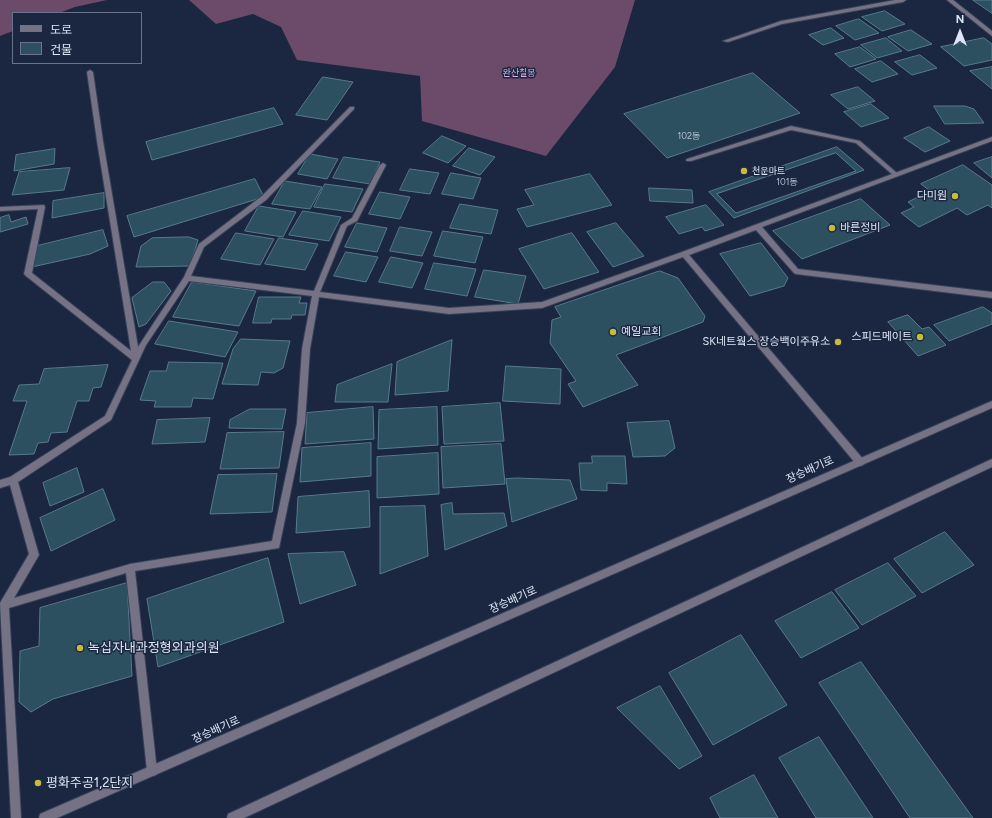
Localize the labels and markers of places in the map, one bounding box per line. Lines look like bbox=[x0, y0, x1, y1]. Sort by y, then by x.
marker: 천운마트 bbox=[739, 166, 749, 176]
place label: 천운마트 bbox=[752, 166, 785, 176]
place label: 다미원 bbox=[917, 189, 947, 203]
marker: 다미원 bbox=[950, 191, 960, 201]
place label: 바른정비 bbox=[840, 221, 880, 235]
marker: 바른정비 bbox=[827, 223, 837, 233]
place label: 예일교회 bbox=[621, 325, 661, 339]
marker: 예일교회 bbox=[608, 327, 618, 337]
place label: 스피드메이트 bbox=[851, 330, 912, 344]
marker: 스피드메이트 bbox=[915, 332, 925, 342]
place label: SK네트웤스 장승백이주유소 bbox=[702, 335, 830, 349]
marker: SK네트웤스 장승백이주유소 bbox=[833, 337, 843, 347]
place label: 녹십자내과정형외과의원 bbox=[88, 640, 220, 656]
marker: 녹십자내과정형외과의원 bbox=[75, 643, 85, 653]
place label: 평화주공1,2단지 bbox=[46, 775, 133, 791]
marker: 평화주공1,2단지 bbox=[33, 778, 43, 788]

